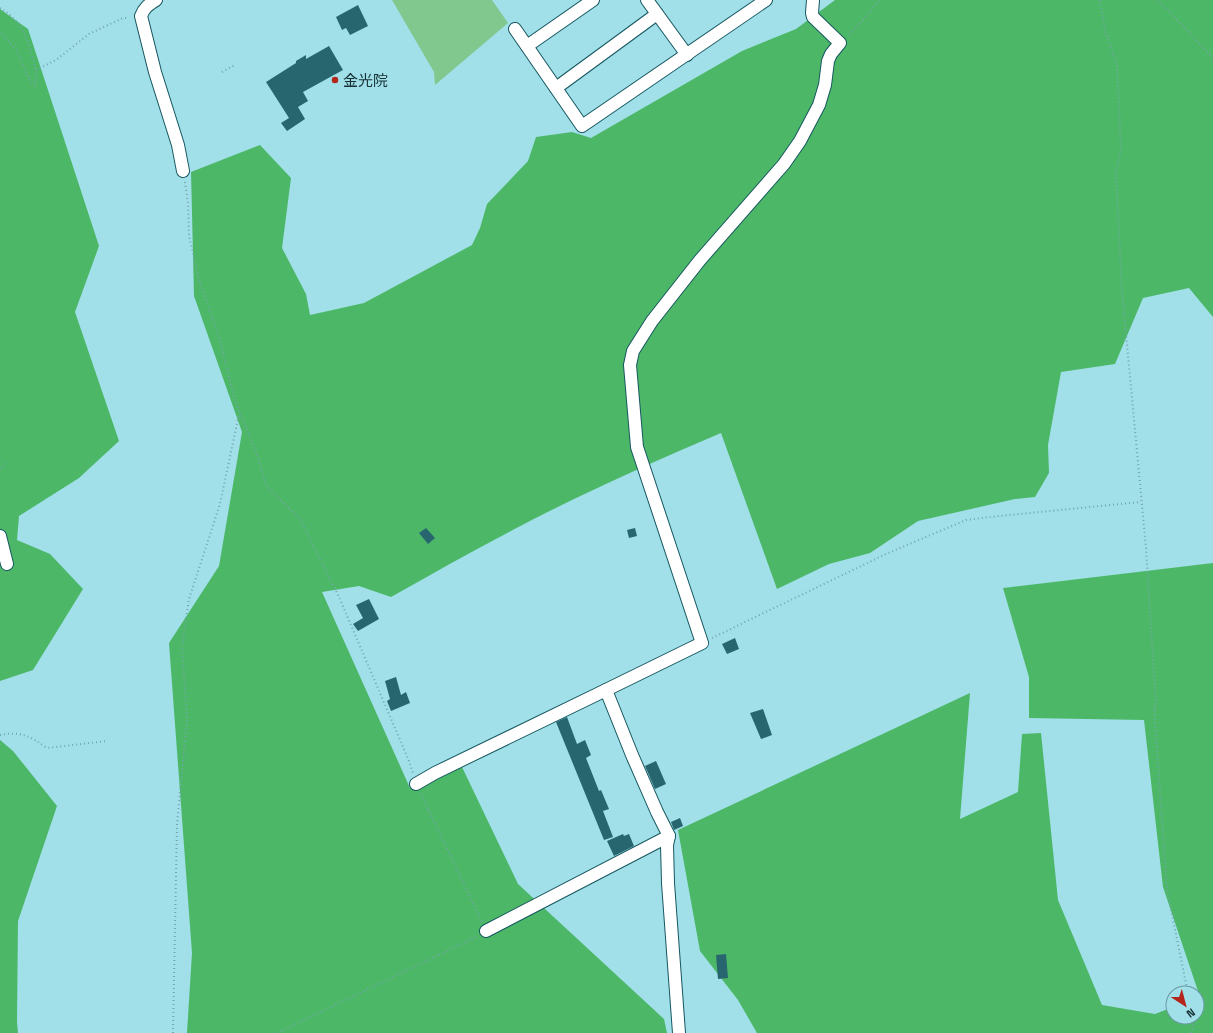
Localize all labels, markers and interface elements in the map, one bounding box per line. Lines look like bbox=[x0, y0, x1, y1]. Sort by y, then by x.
place label: 金光院 bbox=[343, 71, 388, 90]
marker: 金光院 bbox=[330, 75, 340, 85]
north arrow bbox=[1165, 985, 1205, 1025]
text: N bbox=[1184, 1005, 1198, 1021]

